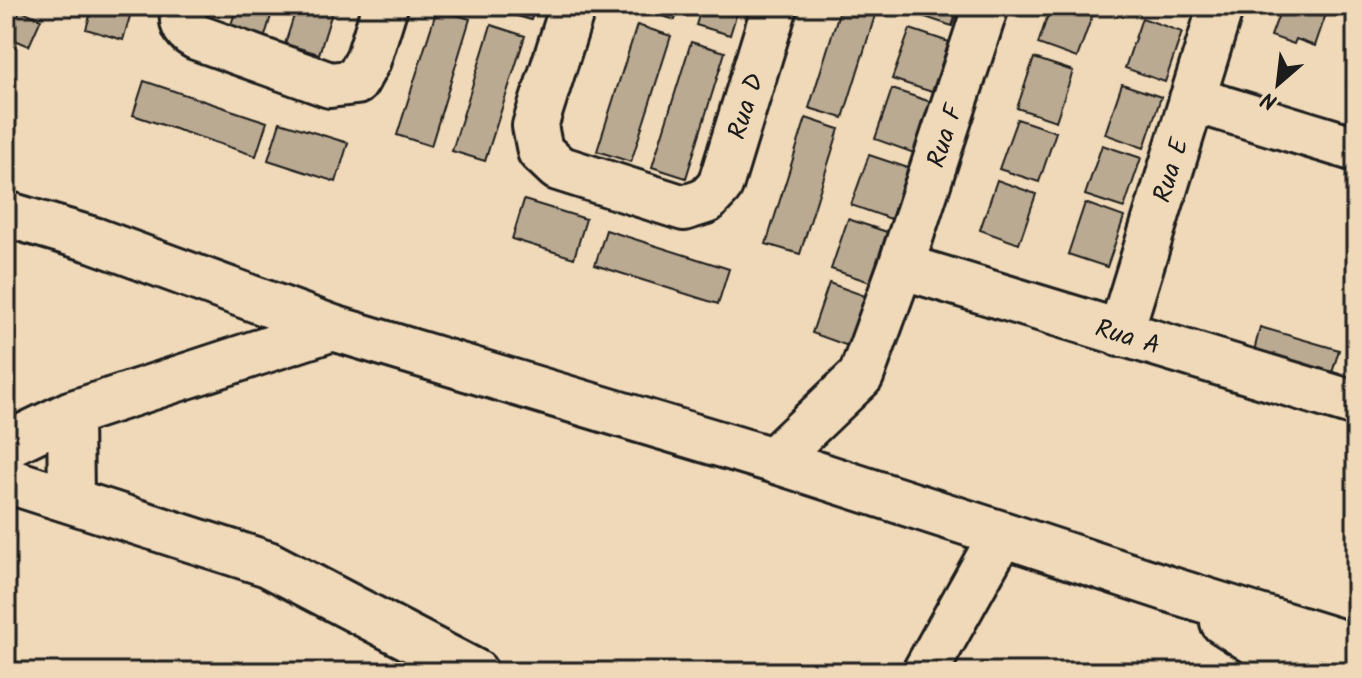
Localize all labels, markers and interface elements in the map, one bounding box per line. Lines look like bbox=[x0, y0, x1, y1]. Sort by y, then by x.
north arrow bbox=[1238, 44, 1318, 124]
street label: Rua D bbox=[717, 68, 777, 145]
text: N bbox=[1255, 81, 1284, 118]
street label: Rua F bbox=[916, 97, 976, 174]
street label: Rua E bbox=[1142, 132, 1202, 208]
street label: Rua A bbox=[1090, 308, 1165, 368]

